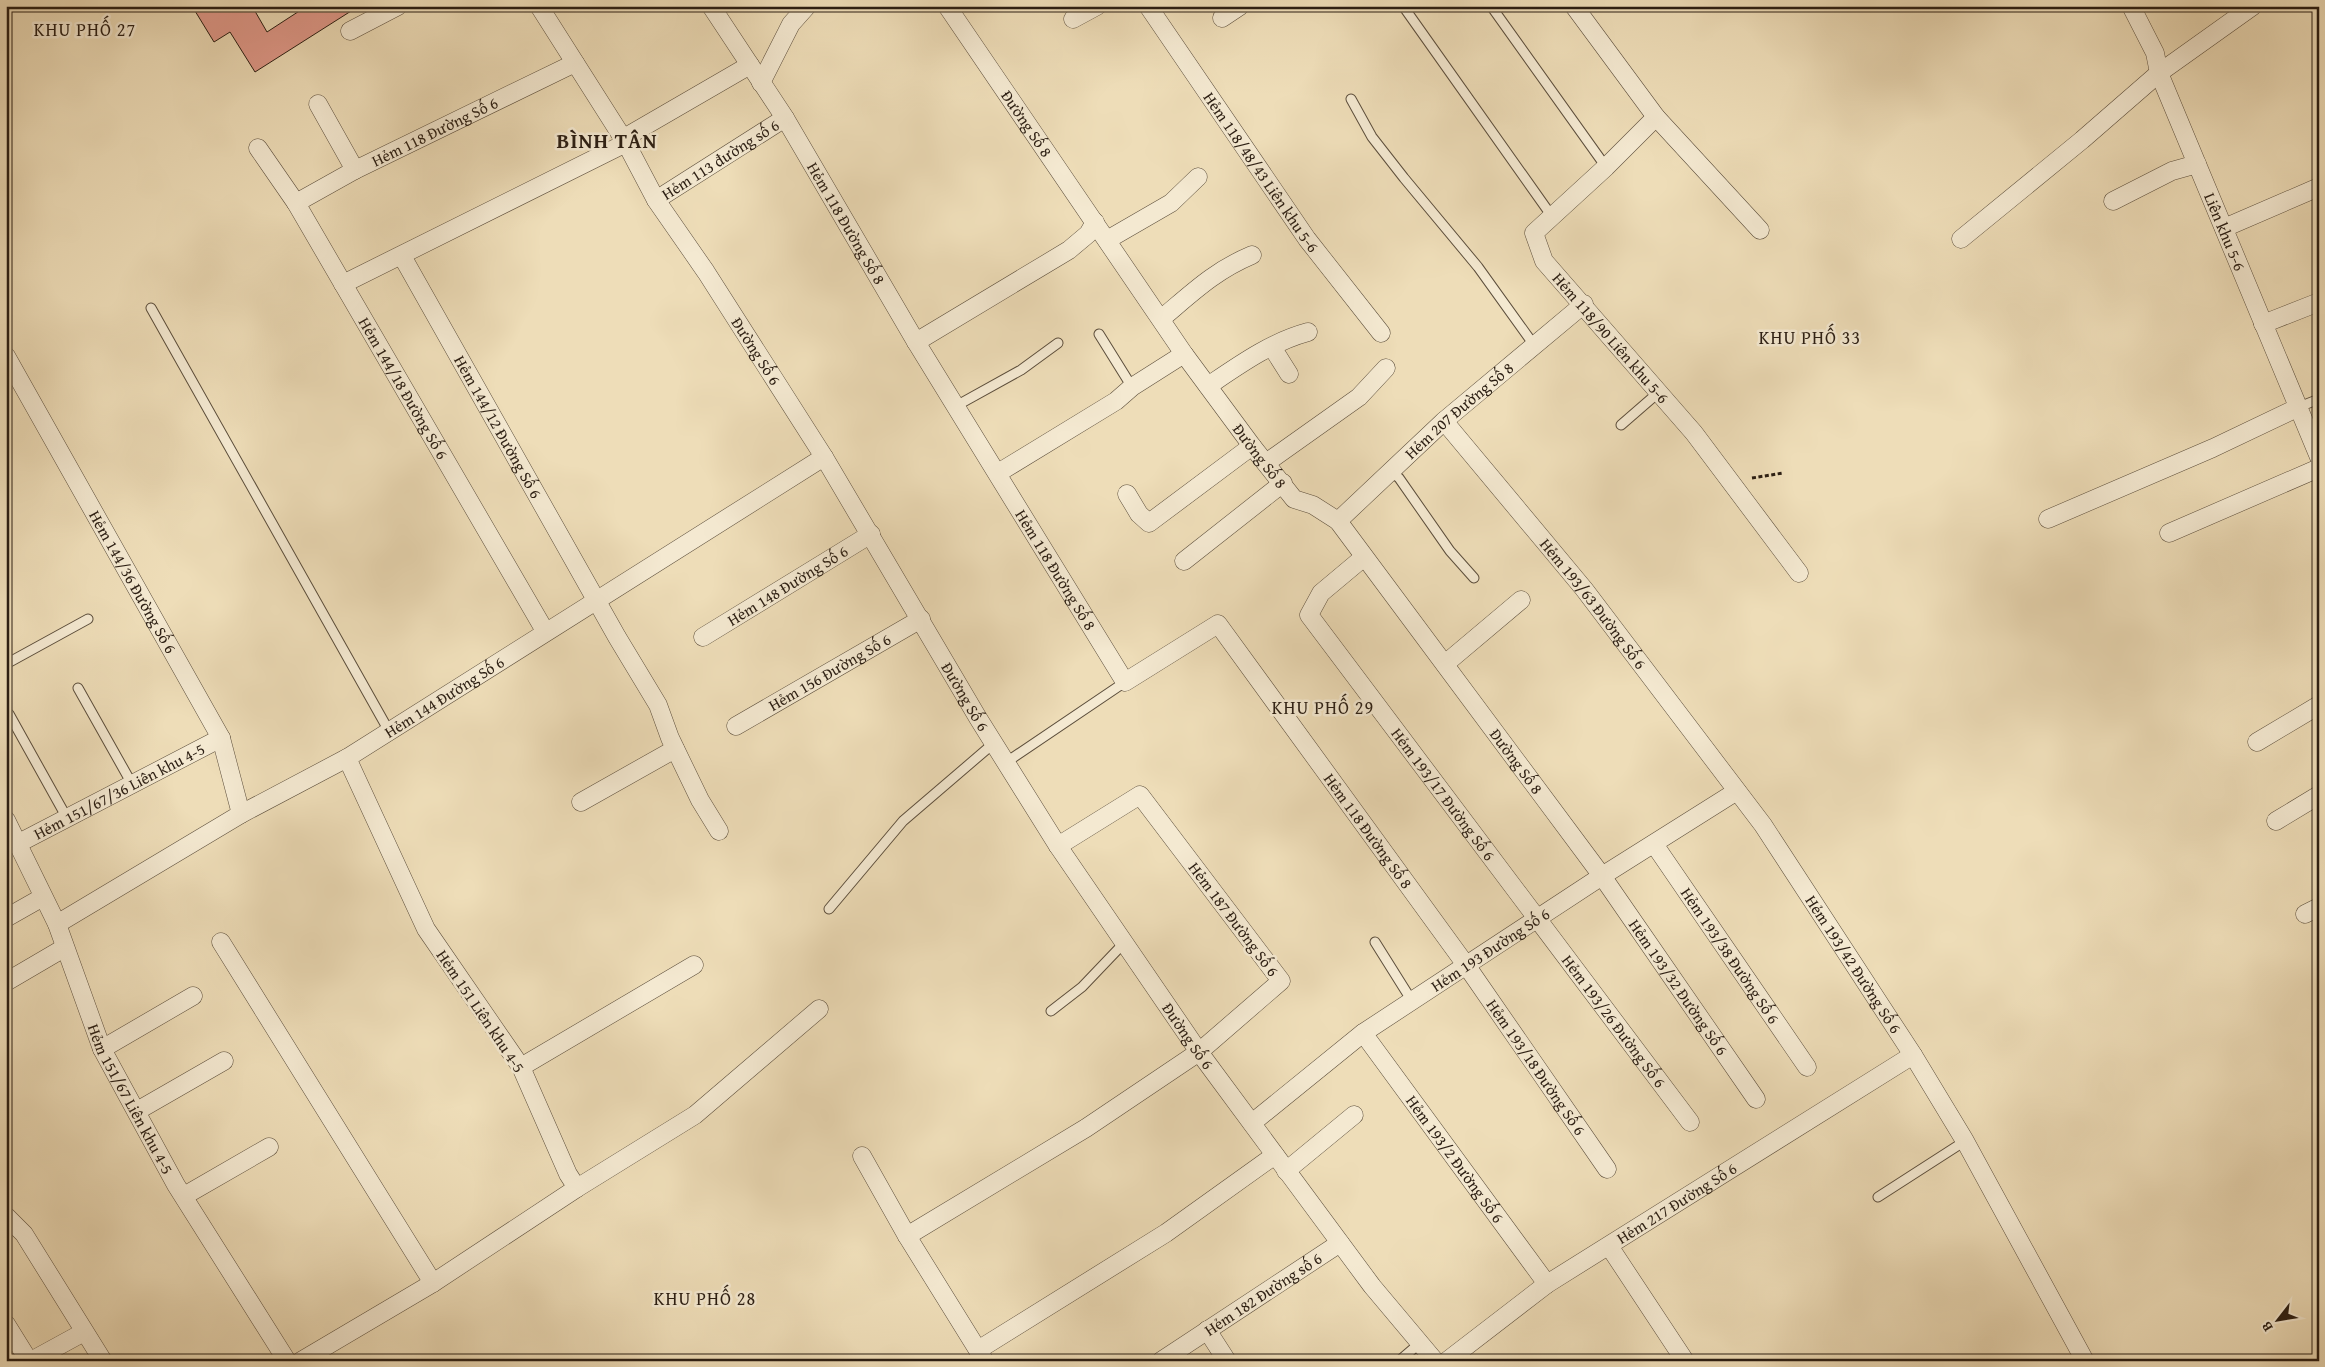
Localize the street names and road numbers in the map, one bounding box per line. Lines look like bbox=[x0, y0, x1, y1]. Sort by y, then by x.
street label: Đường Số 8 bbox=[995, 85, 1059, 162]
street label: Hẻm 118/48/43 Liên khu 5-6 bbox=[1198, 87, 1325, 258]
street label: Hẻm 118 Đường Số 6 bbox=[367, 90, 502, 172]
street label: Hẻm 113 đường số 6 bbox=[657, 113, 784, 206]
street label: Hẻm 118 Đường Số 8 bbox=[801, 158, 892, 289]
street label: Liên khu 5-6 bbox=[2198, 189, 2252, 275]
street label: Hẻm 118/90 Liên khu 5-6 bbox=[1547, 267, 1675, 409]
street label: Đường Số 6 bbox=[726, 312, 787, 390]
street label: Hẻm 144/18 Đường Số 6 bbox=[353, 313, 455, 464]
street label: Hẻm 144/12 Đường Số 6 bbox=[448, 351, 548, 503]
street label: Hẻm 207 Đường Số 8 bbox=[1399, 356, 1519, 464]
street label: Đường Số 8 bbox=[1227, 418, 1293, 493]
street label: Hẻm 118 Đường Số 8 bbox=[1010, 505, 1102, 635]
street label: Hẻm 144/36 Đường Số 6 bbox=[83, 506, 183, 658]
street label: Hẻm 193/63 Đường Số 6 bbox=[1534, 533, 1653, 674]
street label: Hẻm 148 Đường Số 6 bbox=[722, 539, 853, 632]
street label: Hẻm 156 Đường Số 6 bbox=[764, 627, 895, 717]
street label: Hẻm 144 Đường Số 6 bbox=[379, 650, 509, 744]
street label: Đường Số 6 bbox=[936, 658, 995, 736]
street label: Hẻm 193/17 Đường Số 6 bbox=[1386, 722, 1502, 866]
street label: Đường Số 8 bbox=[1484, 723, 1549, 799]
street label: Hẻm 151/67/36 Liên khu 4-5 bbox=[29, 737, 209, 845]
street label: Hẻm 118 Đường Số 8 bbox=[1318, 768, 1419, 894]
street label: Hẻm 187 Đường Số 6 bbox=[1183, 857, 1285, 981]
street label: Hẻm 193/38 Đường Số 6 bbox=[1675, 882, 1786, 1029]
street label: Hẻm 193/42 Đường Số 6 bbox=[1800, 890, 1908, 1038]
street label: Hẻm 193 Đường Số 6 bbox=[1426, 901, 1555, 997]
street label: Hẻm 193/32 Đường Số 6 bbox=[1623, 914, 1734, 1060]
street label: Hẻm 151 Liên khu 4-5 bbox=[431, 945, 531, 1077]
street label: Hẻm 193/26 Đường Số 6 bbox=[1556, 950, 1672, 1093]
street label: Hẻm 193/18 Đường Số 6 bbox=[1481, 994, 1592, 1140]
street label: Đường Số 6 bbox=[1157, 998, 1220, 1075]
street label: Hẻm 151/67 Liên khu 4-5 bbox=[82, 1020, 180, 1178]
street label: Hẻm 193/2 Đường Số 6 bbox=[1400, 1090, 1510, 1228]
street label: Hẻm 217 Đường Số 6 bbox=[1612, 1156, 1742, 1250]
street label: Hẻm 182 Đường số 6 bbox=[1199, 1246, 1327, 1341]

